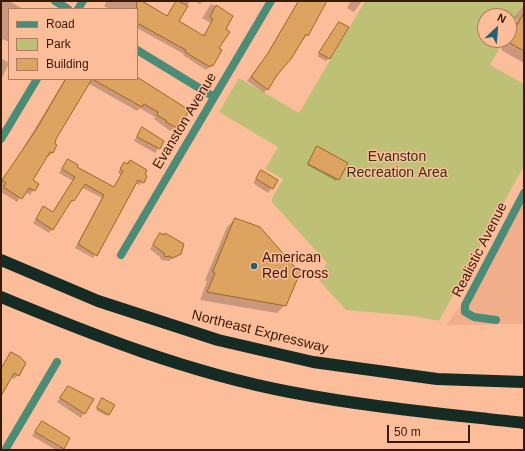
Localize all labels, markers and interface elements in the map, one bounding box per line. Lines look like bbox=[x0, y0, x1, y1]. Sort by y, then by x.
legend bbox=[8, 8, 138, 80]
north arrow bbox=[477, 8, 517, 48]
text: N bbox=[496, 11, 508, 25]
text: Road bbox=[46, 17, 75, 31]
text: Park bbox=[46, 37, 71, 51]
text: Building bbox=[46, 57, 89, 71]
street label: Evanston Avenue bbox=[150, 70, 220, 172]
park label: Evanston Recreation Area bbox=[346, 149, 448, 182]
street label: Realistic Avenue bbox=[449, 200, 511, 300]
place label: American Red Cross bbox=[262, 250, 328, 282]
marker: American Red Cross bbox=[249, 261, 259, 271]
street label: Northeast Expressway bbox=[190, 307, 330, 357]
scale bar bbox=[389, 417, 472, 443]
text: 50 m bbox=[394, 425, 421, 439]

